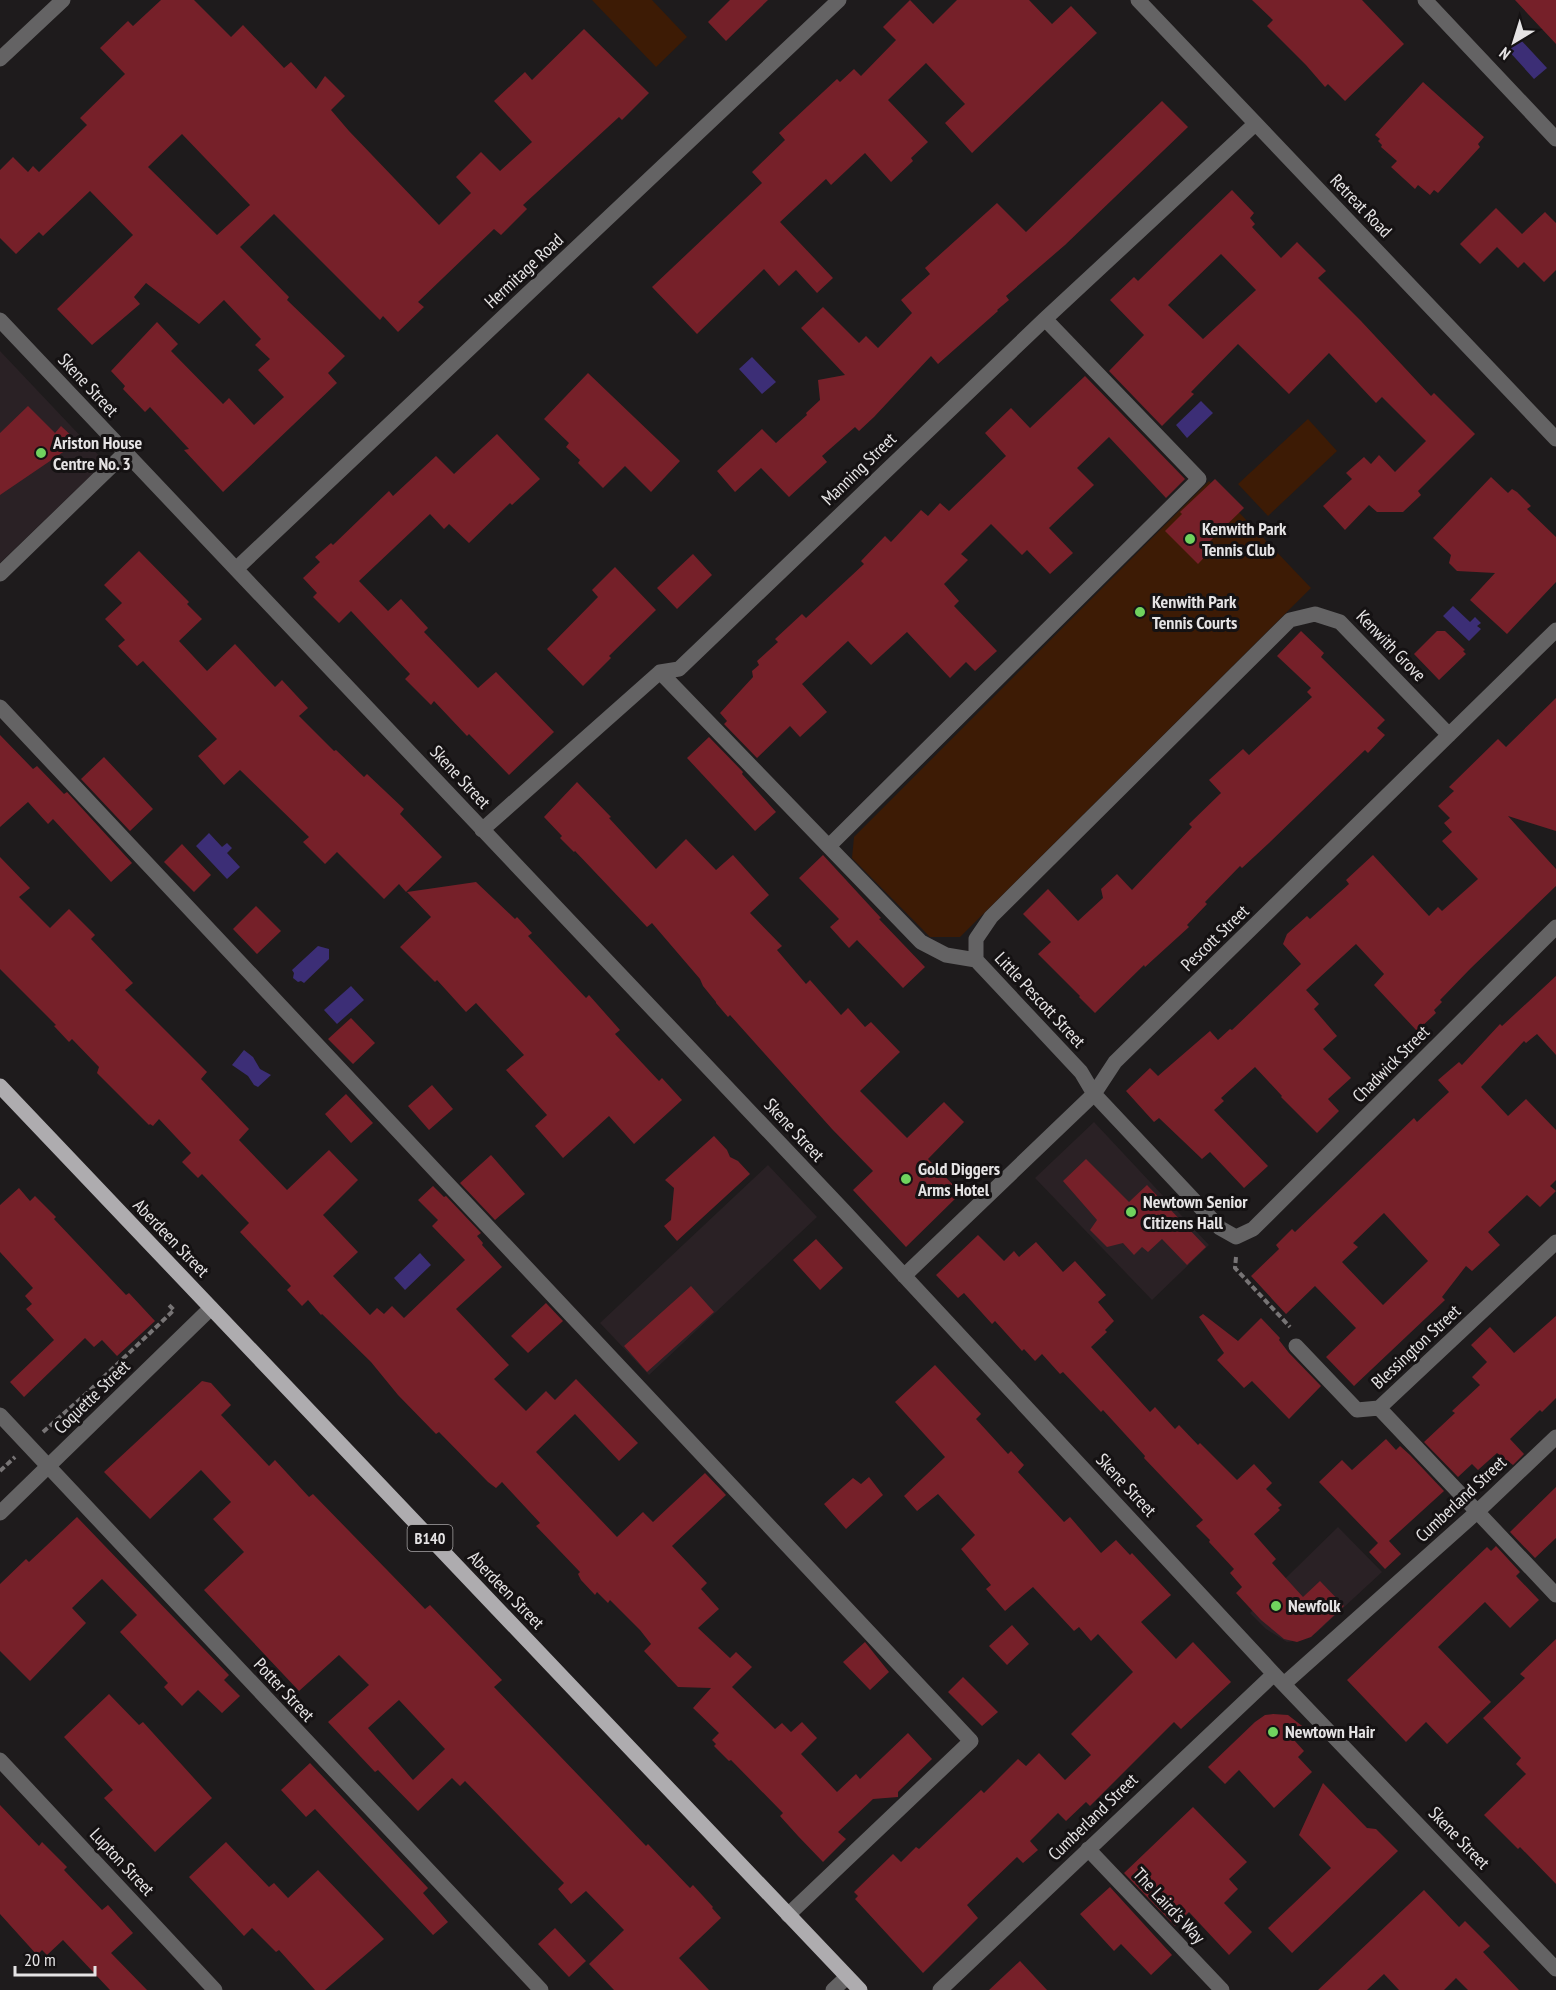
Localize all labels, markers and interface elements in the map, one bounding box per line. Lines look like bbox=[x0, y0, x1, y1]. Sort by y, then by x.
north arrow bbox=[1484, 12, 1544, 72]
text: N bbox=[1495, 43, 1514, 64]
street label: Retreat Road bbox=[1326, 169, 1397, 242]
street label: Hermitage Road bbox=[479, 228, 568, 313]
street label: Skene Street bbox=[53, 348, 124, 421]
street label: Manning Street bbox=[816, 427, 901, 510]
place label: Ariston House Centre No. 3 bbox=[52, 431, 143, 475]
marker: Ariston House Centre No. 3 bbox=[34, 446, 48, 460]
place label: Kenwith Park Tennis Club bbox=[1202, 517, 1287, 561]
marker: Kenwith Park Tennis Club bbox=[1183, 532, 1197, 546]
place label: Kenwith Park Tennis Courts bbox=[1152, 590, 1237, 634]
marker: Kenwith Park Tennis Courts bbox=[1133, 605, 1147, 619]
street label: Kenwith Grove bbox=[1352, 605, 1431, 686]
street label: Skene Street bbox=[425, 740, 496, 813]
street label: Pescott Street bbox=[1176, 899, 1254, 976]
street label: Little Pescott Street bbox=[990, 947, 1091, 1052]
street label: Chadwick Street bbox=[1347, 1020, 1434, 1107]
street label: Skene Street bbox=[759, 1093, 830, 1166]
place label: Gold Diggers Arms Hotel bbox=[917, 1157, 1000, 1201]
marker: Gold Diggers Arms Hotel bbox=[899, 1172, 913, 1186]
place label: Newtown Senior Citizens Hall bbox=[1143, 1190, 1248, 1234]
street label: Aberdeen Street bbox=[128, 1194, 214, 1282]
marker: Newtown Senior Citizens Hall bbox=[1124, 1205, 1138, 1219]
street label: Blessington Street bbox=[1366, 1300, 1465, 1394]
street label: Coquette Street bbox=[49, 1355, 134, 1439]
street label: Skene Street bbox=[1091, 1448, 1162, 1521]
street label: Cumberland Street bbox=[1410, 1451, 1511, 1547]
road number: B140 bbox=[408, 1525, 452, 1551]
street label: Aberdeen Street bbox=[463, 1546, 549, 1634]
place label: Newfolk bbox=[1288, 1594, 1341, 1617]
marker: Newfolk bbox=[1269, 1599, 1283, 1613]
street label: Potter Street bbox=[249, 1653, 320, 1726]
place label: Newtown Hair bbox=[1285, 1720, 1376, 1743]
marker: Newtown Hair bbox=[1266, 1725, 1280, 1739]
street label: Cumberland Street bbox=[1043, 1768, 1142, 1865]
street label: Skene Street bbox=[1424, 1801, 1495, 1874]
street label: Lupton Street bbox=[85, 1823, 160, 1900]
street label: The Laird's Way bbox=[1128, 1863, 1211, 1949]
scale bar bbox=[15, 1939, 94, 1977]
text: 20 m bbox=[24, 1948, 56, 1971]

